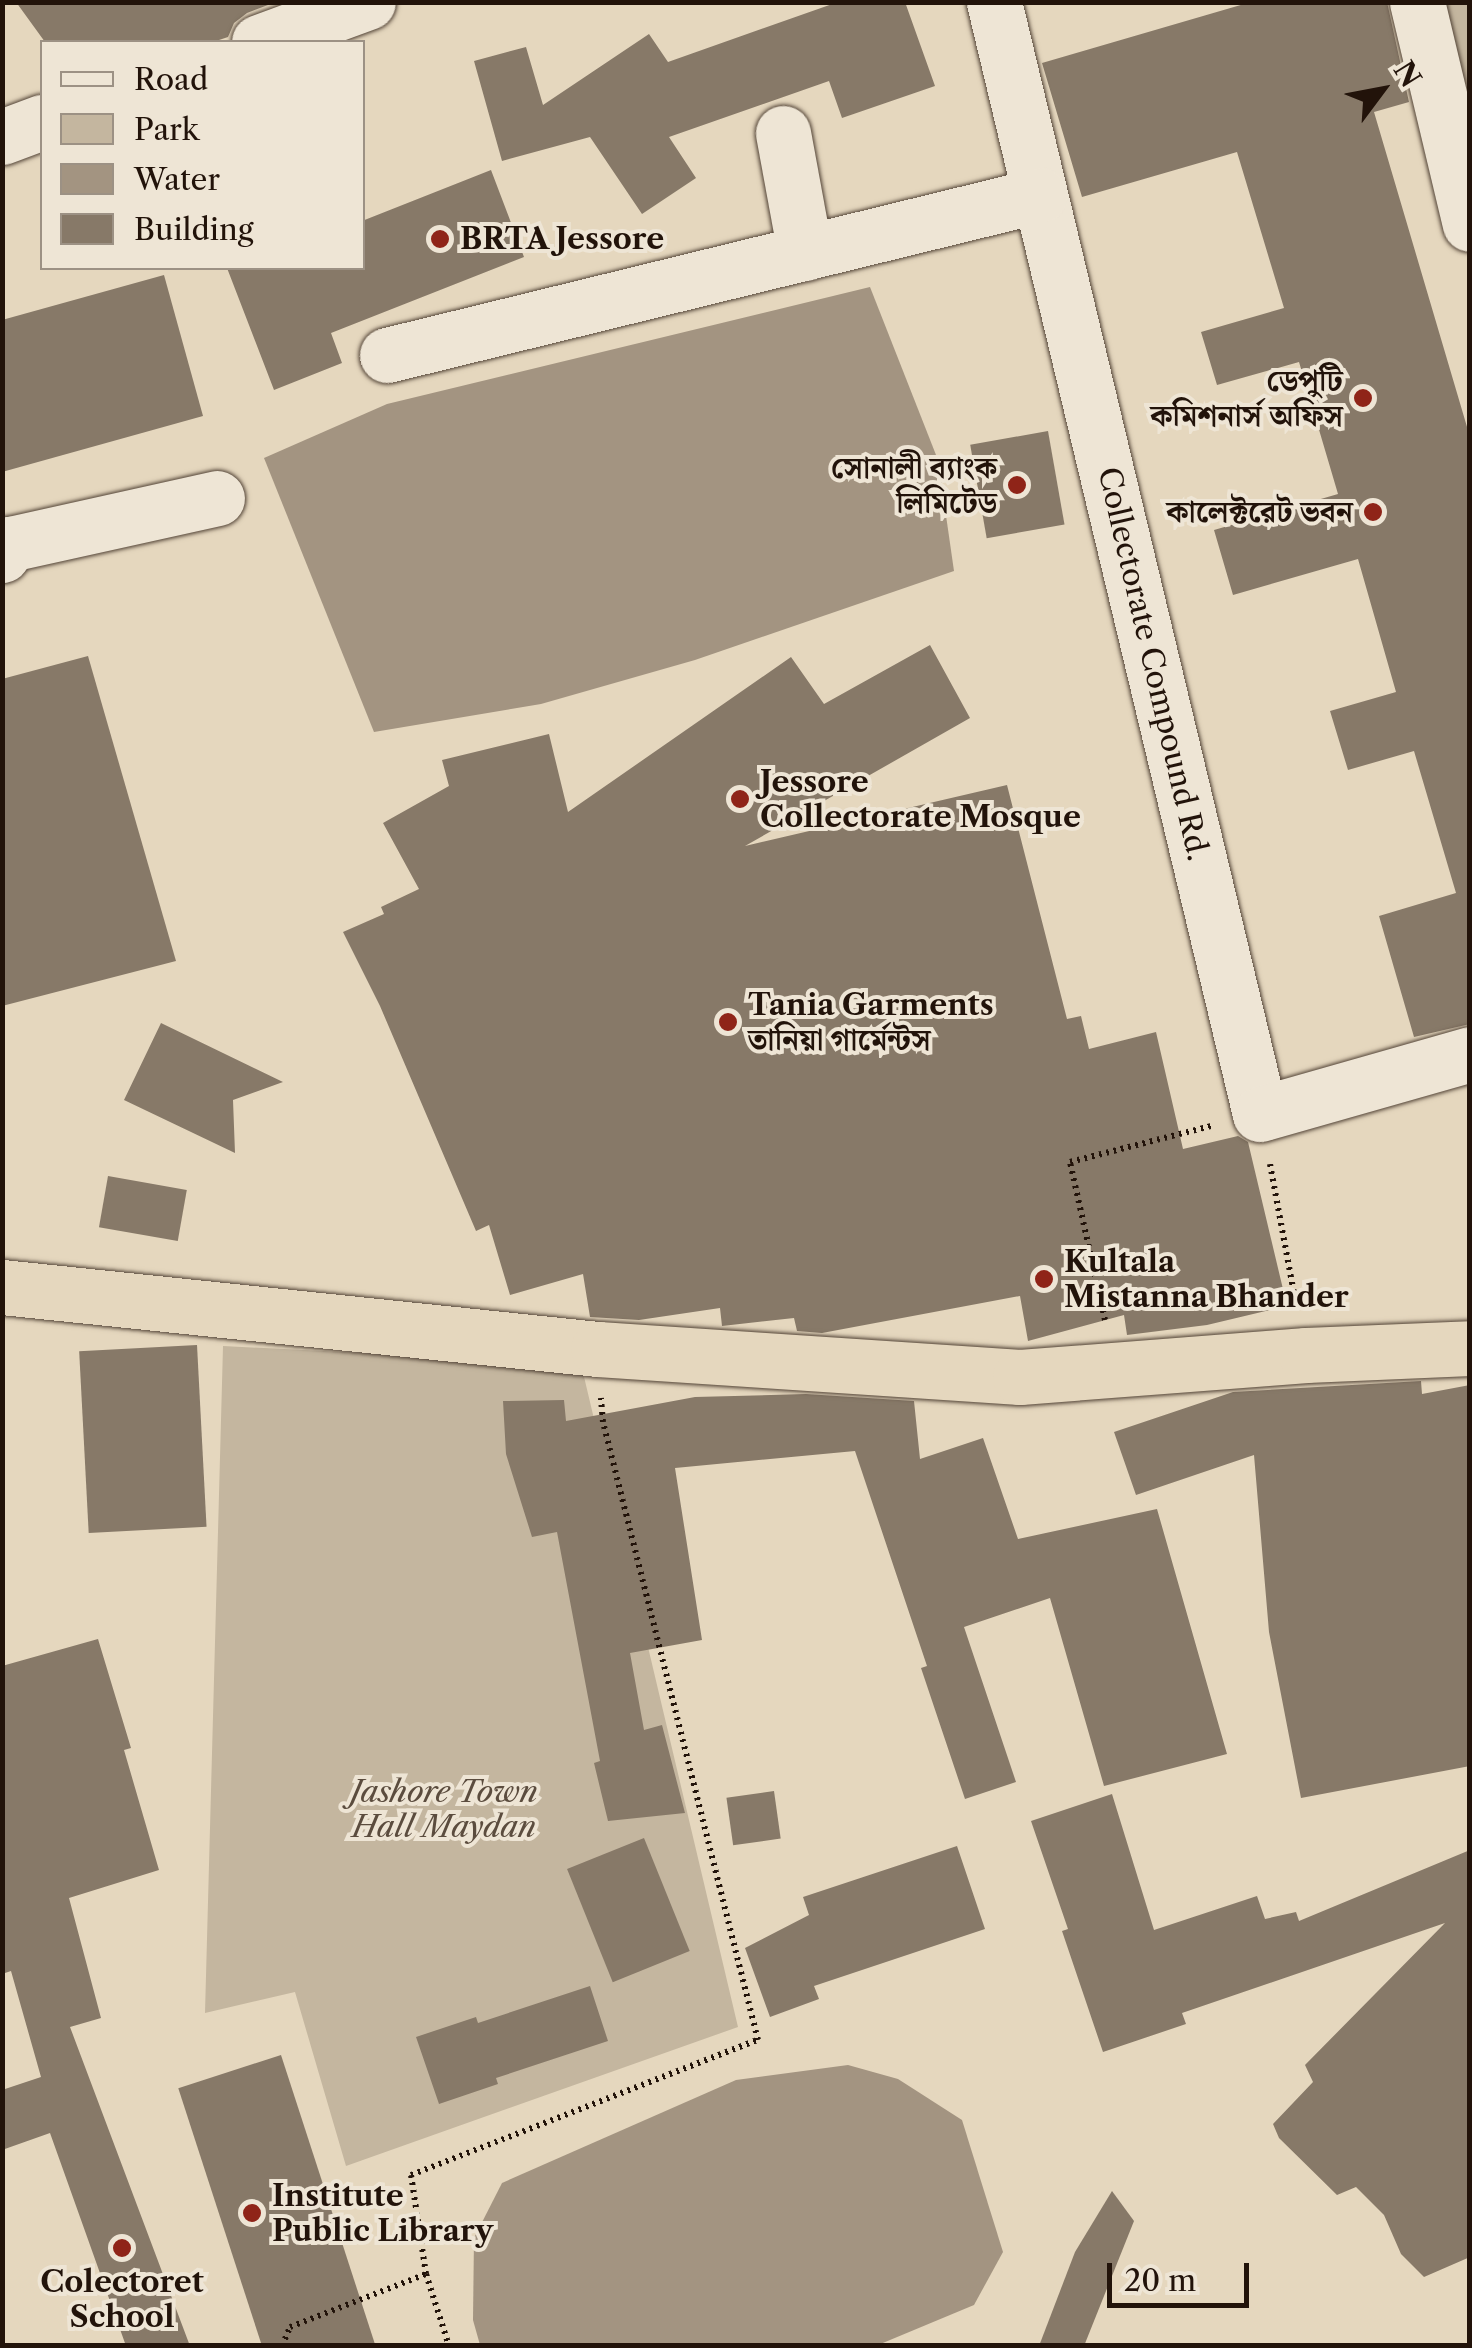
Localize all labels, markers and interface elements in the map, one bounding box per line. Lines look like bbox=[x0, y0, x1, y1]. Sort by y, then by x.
legend bbox=[40, 40, 365, 270]
north arrow bbox=[1332, 40, 1432, 140]
text: N bbox=[1387, 55, 1428, 93]
text: Road bbox=[134, 61, 208, 98]
text: Park bbox=[134, 111, 199, 148]
text: Water bbox=[134, 161, 220, 198]
text: Building bbox=[134, 211, 254, 248]
place label: BRTA Jessore bbox=[460, 221, 665, 257]
marker: BRTA Jessore bbox=[429, 228, 451, 250]
place label: ডেপুটি কমিশনার্স অফিস bbox=[1150, 363, 1343, 434]
marker: ডেপুটি কমিশনার্স অফিস bbox=[1352, 387, 1374, 409]
place label: সোনালী ব্যাংক লিমিটেড bbox=[831, 450, 997, 520]
street label: Collectorate Compound Rd. bbox=[1090, 464, 1216, 864]
marker: সোনালী ব্যাংক লিমিটেড bbox=[1006, 474, 1028, 496]
place label: কালেক্টরেট ভবন bbox=[1166, 494, 1353, 530]
marker: কালেক্টরেট ভবন bbox=[1362, 501, 1384, 523]
place label: Jessore Collectorate Mosque bbox=[760, 764, 1081, 834]
marker: Jessore Collectorate Mosque bbox=[729, 788, 751, 810]
place label: Tania Garments তানিয়া গার্মেন্টস bbox=[748, 987, 994, 1058]
marker: Tania Garments তানিয়া গার্মেন্টস bbox=[717, 1011, 739, 1033]
place label: Kultala Mistanna Bhander bbox=[1064, 1244, 1349, 1314]
marker: Kultala Mistanna Bhander bbox=[1033, 1268, 1055, 1290]
park label: Jashore Town Hall Maydan bbox=[350, 1774, 538, 1844]
place label: Institute Public Library bbox=[272, 2178, 493, 2248]
marker: Institute Public Library bbox=[241, 2202, 263, 2224]
marker: Colectoret School bbox=[111, 2237, 133, 2259]
scale bar bbox=[1112, 2243, 1254, 2305]
text: 20 m bbox=[1124, 2262, 1196, 2299]
place label: Colectoret School bbox=[40, 2264, 204, 2334]

